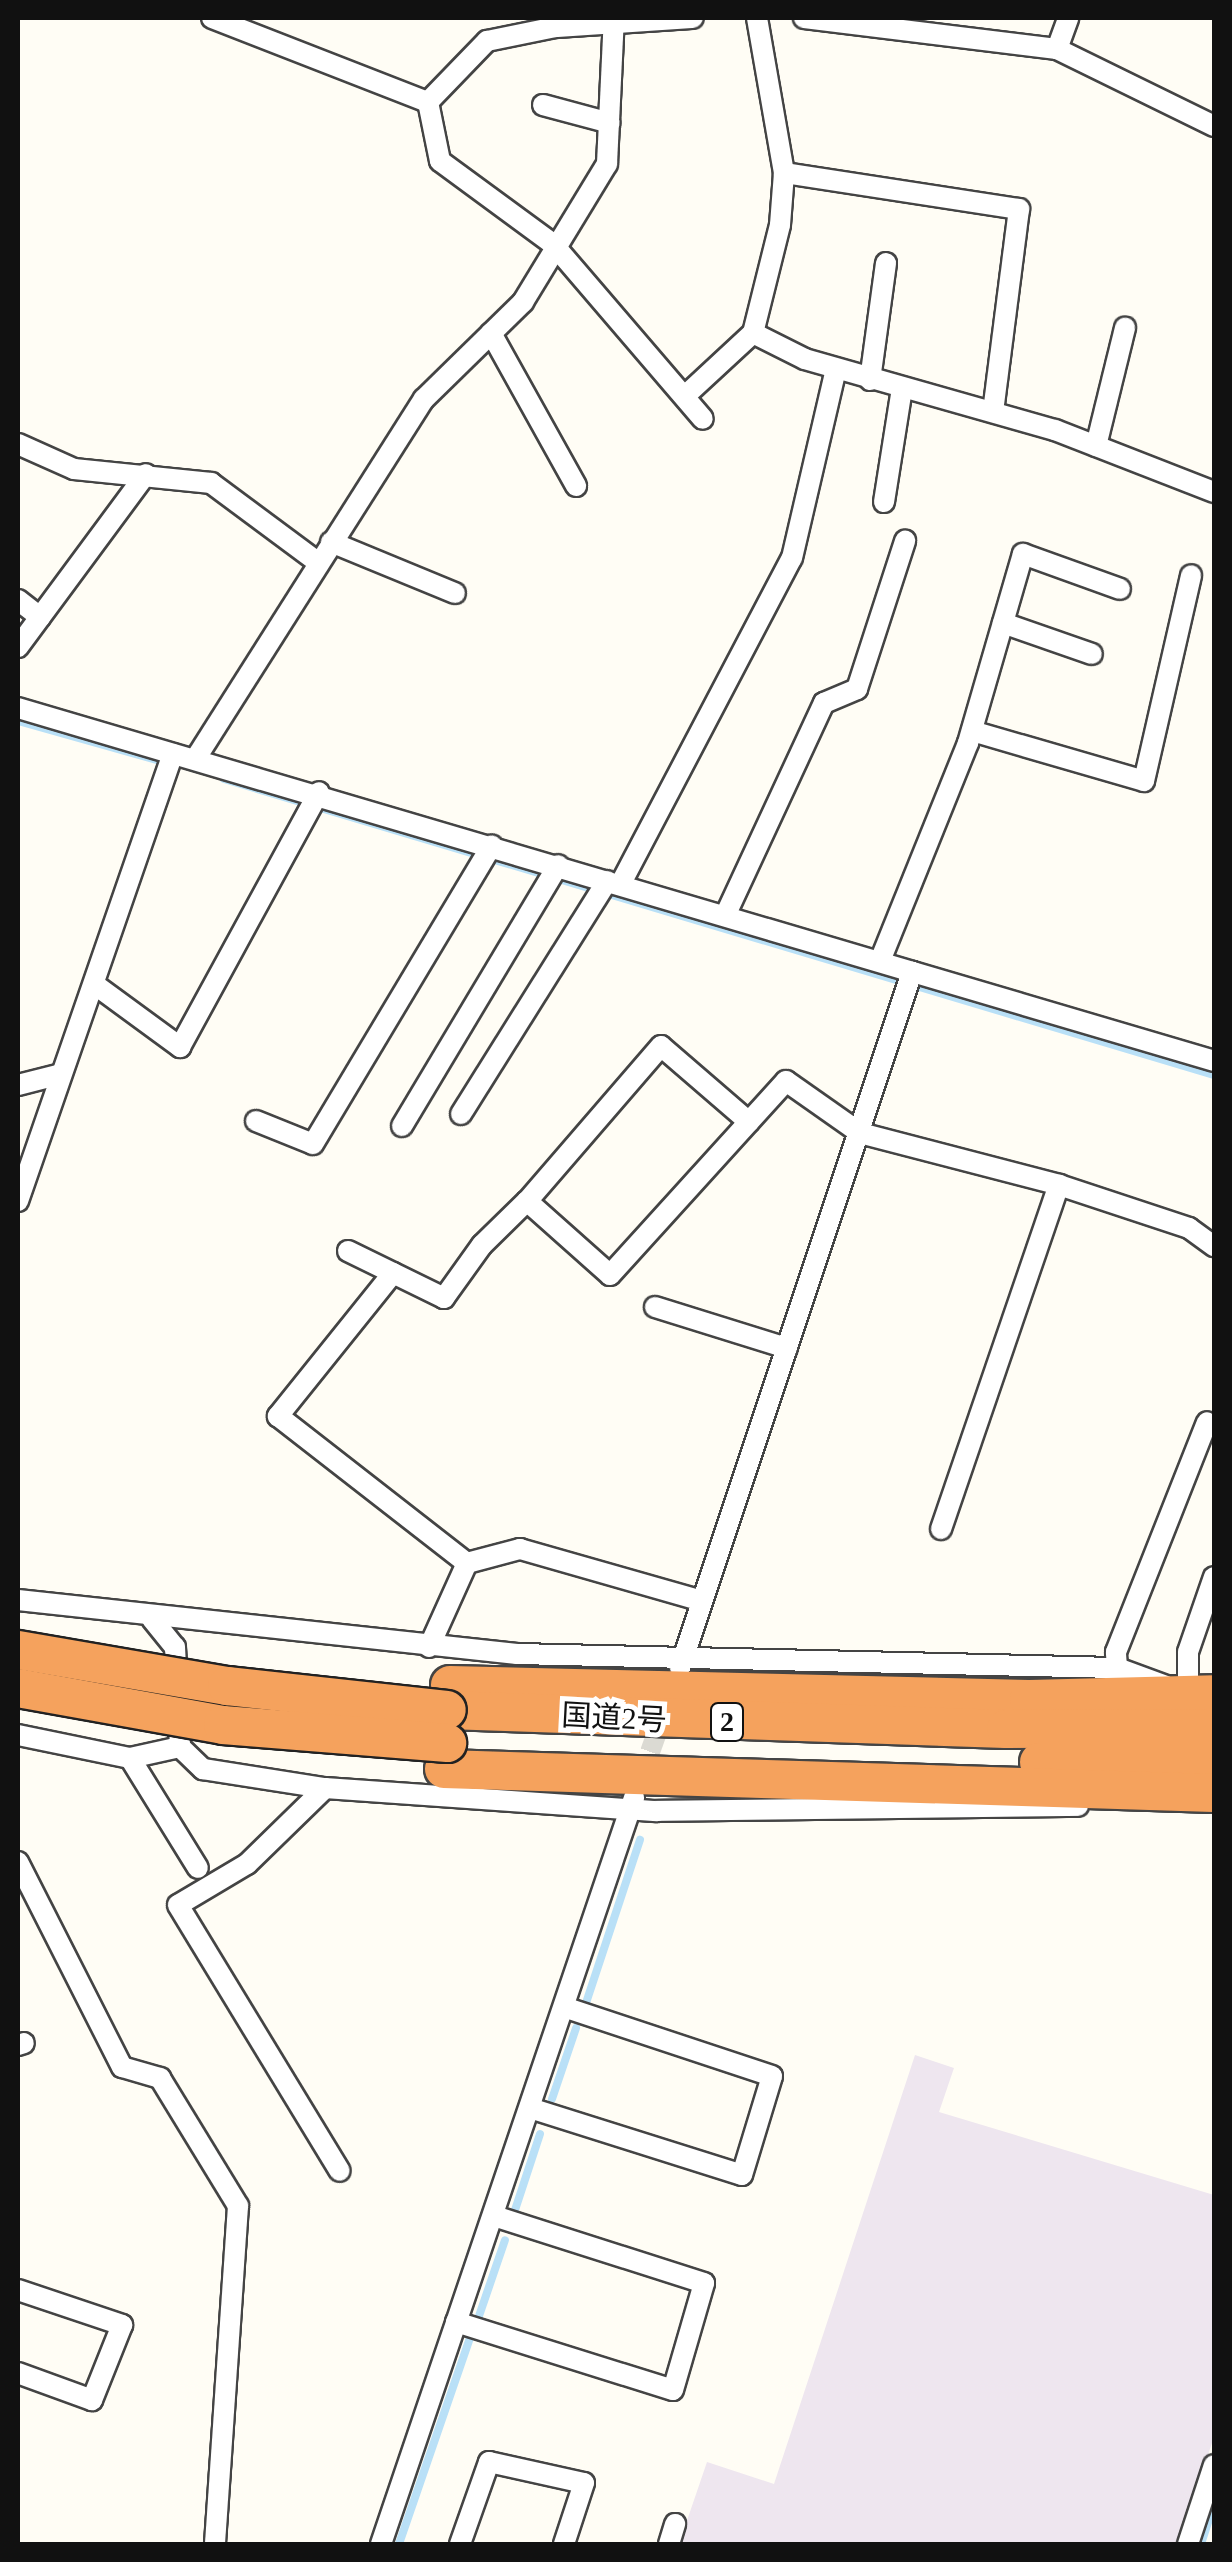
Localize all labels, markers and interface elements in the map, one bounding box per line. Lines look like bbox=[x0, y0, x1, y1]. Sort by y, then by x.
street label: 国道2号 bbox=[561, 1697, 667, 1739]
road number: 2 bbox=[710, 1699, 744, 1745]

